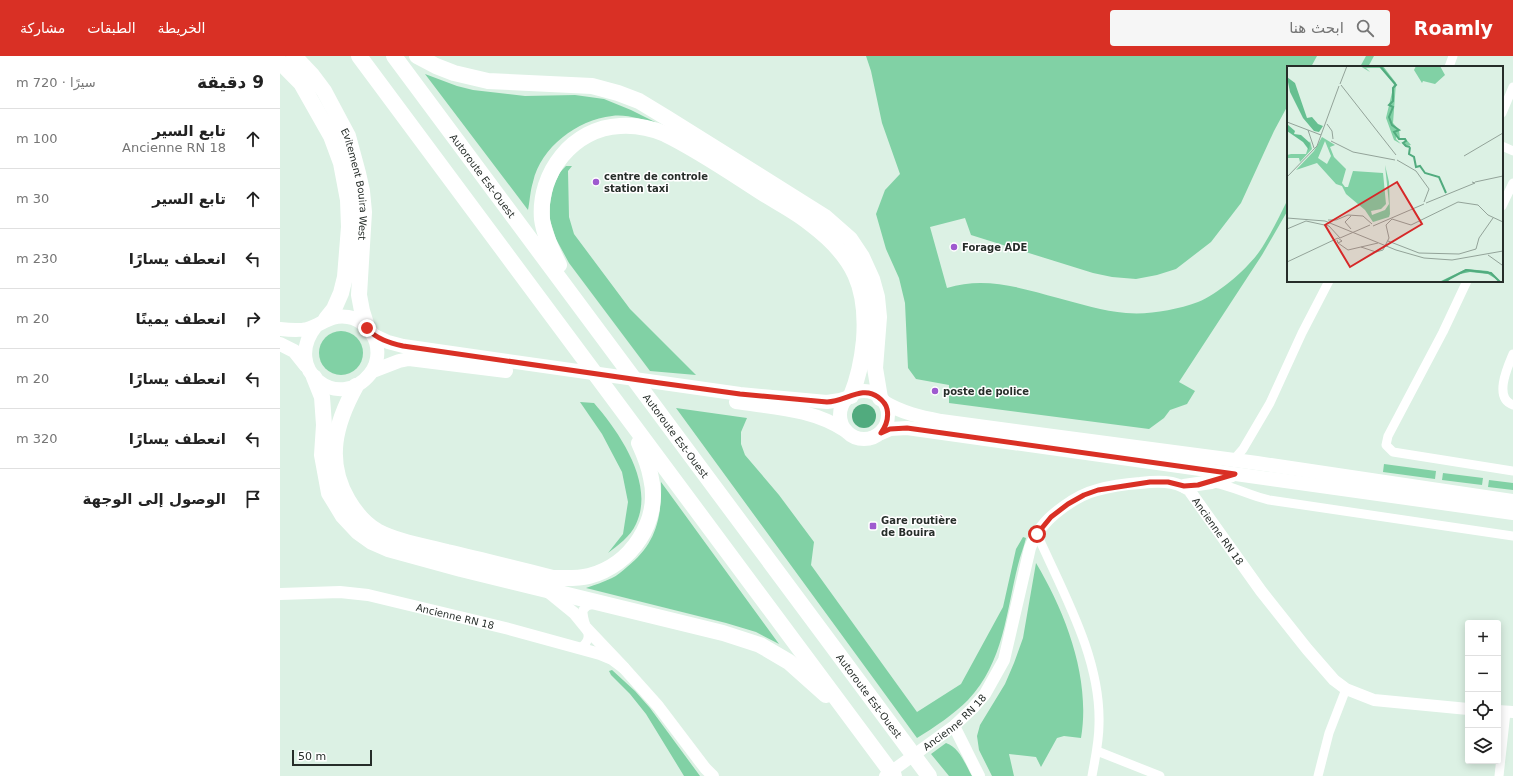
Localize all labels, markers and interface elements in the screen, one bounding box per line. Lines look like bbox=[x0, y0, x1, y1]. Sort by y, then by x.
search box bbox=[1110, 10, 1390, 46]
icon: search bbox=[1354, 17, 1376, 39]
text: Roamly bbox=[1414, 17, 1493, 39]
text: ابحث هنا bbox=[1289, 19, 1344, 37]
text: مشاركة bbox=[20, 20, 65, 36]
text: الطبقات bbox=[87, 20, 136, 36]
text: الخريطة bbox=[158, 20, 205, 36]
inset map bbox=[1287, 66, 1503, 282]
text: 9 دقيقة bbox=[197, 72, 264, 92]
text: سيرًا · 720 m bbox=[16, 75, 96, 90]
text: تابع السير bbox=[152, 122, 226, 140]
street label: Evitement Bouira West bbox=[339, 126, 370, 241]
icon: ahead bbox=[242, 128, 264, 150]
text: 100 m bbox=[16, 131, 58, 146]
street label: Autoroute Est-Ouest bbox=[448, 131, 518, 220]
text: Ancienne RN 18 bbox=[122, 140, 226, 155]
place label: centre de controle station taxi bbox=[604, 171, 708, 194]
marker: centre de controle station taxi bbox=[591, 177, 601, 187]
icon: ahead bbox=[242, 188, 264, 210]
text: تابع السير bbox=[152, 190, 226, 208]
text: 30 m bbox=[16, 191, 49, 206]
marker: Forage ADE bbox=[949, 242, 959, 252]
place label: Forage ADE bbox=[962, 242, 1027, 253]
icon: left bbox=[242, 248, 264, 270]
text: انعطف يسارًا bbox=[129, 250, 226, 268]
text: 230 m bbox=[16, 251, 58, 266]
icon: right bbox=[242, 308, 264, 330]
text: انعطف يمينًا bbox=[135, 310, 226, 328]
text: 20 m bbox=[16, 311, 49, 326]
route end bbox=[358, 319, 376, 337]
icon: left bbox=[242, 368, 264, 390]
text: انعطف يسارًا bbox=[129, 370, 226, 388]
text: 20 m bbox=[16, 371, 49, 386]
marker: poste de police bbox=[930, 386, 940, 396]
place label: poste de police bbox=[943, 386, 1029, 397]
street label: Autoroute Est-Ouest bbox=[641, 392, 711, 480]
icon: left bbox=[242, 428, 264, 450]
text: انعطف يسارًا bbox=[129, 430, 226, 448]
text: 320 m bbox=[16, 431, 58, 446]
icon: arrive bbox=[242, 488, 264, 510]
text: الوصول إلى الوجهة bbox=[83, 490, 226, 508]
street label: Ancienne RN 18 bbox=[1191, 495, 1246, 567]
place label: Gare routière de Bouira bbox=[881, 515, 957, 538]
marker: Gare routière de Bouira bbox=[868, 521, 878, 531]
route start bbox=[1028, 525, 1046, 543]
street label: Ancienne RN 18 bbox=[415, 601, 495, 631]
map controls bbox=[1465, 620, 1501, 764]
button: + bbox=[1465, 620, 1501, 656]
street label: Autoroute Est-Ouest bbox=[835, 652, 904, 740]
button: − bbox=[1465, 656, 1501, 692]
street label: Ancienne RN 18 bbox=[921, 692, 988, 752]
button: locate bbox=[1465, 692, 1501, 728]
button: layers bbox=[1465, 728, 1501, 764]
scale bar bbox=[292, 748, 372, 767]
text: 50 m bbox=[298, 750, 326, 763]

